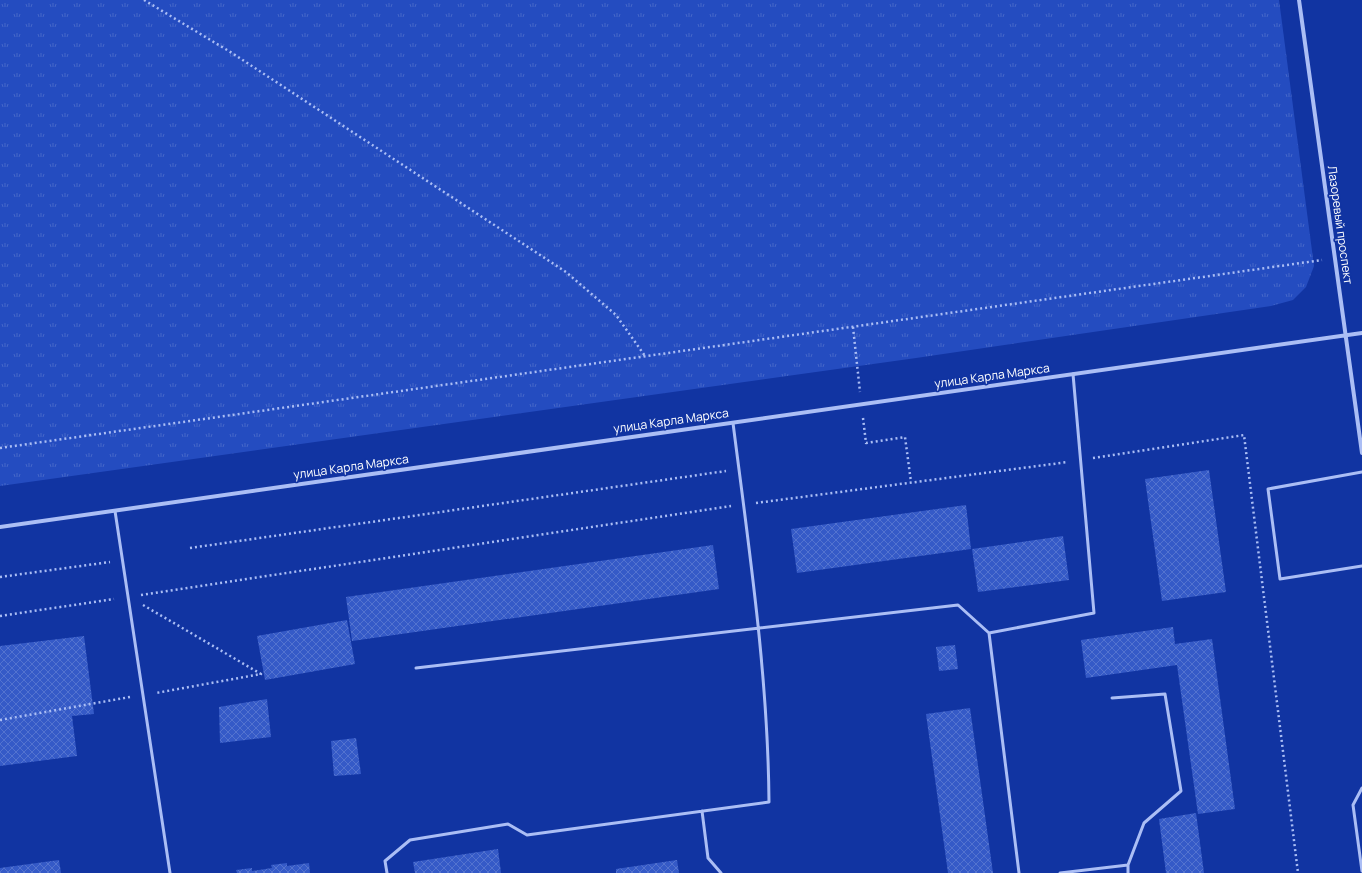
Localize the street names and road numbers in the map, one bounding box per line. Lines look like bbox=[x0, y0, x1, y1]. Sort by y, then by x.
street label: Лазоревый проспект bbox=[1324, 165, 1357, 285]
street label: улица Карла Маркса bbox=[933, 359, 1051, 392]
street label: улица Карла Маркса bbox=[612, 404, 730, 437]
street label: улица Карла Маркса bbox=[292, 450, 410, 483]

